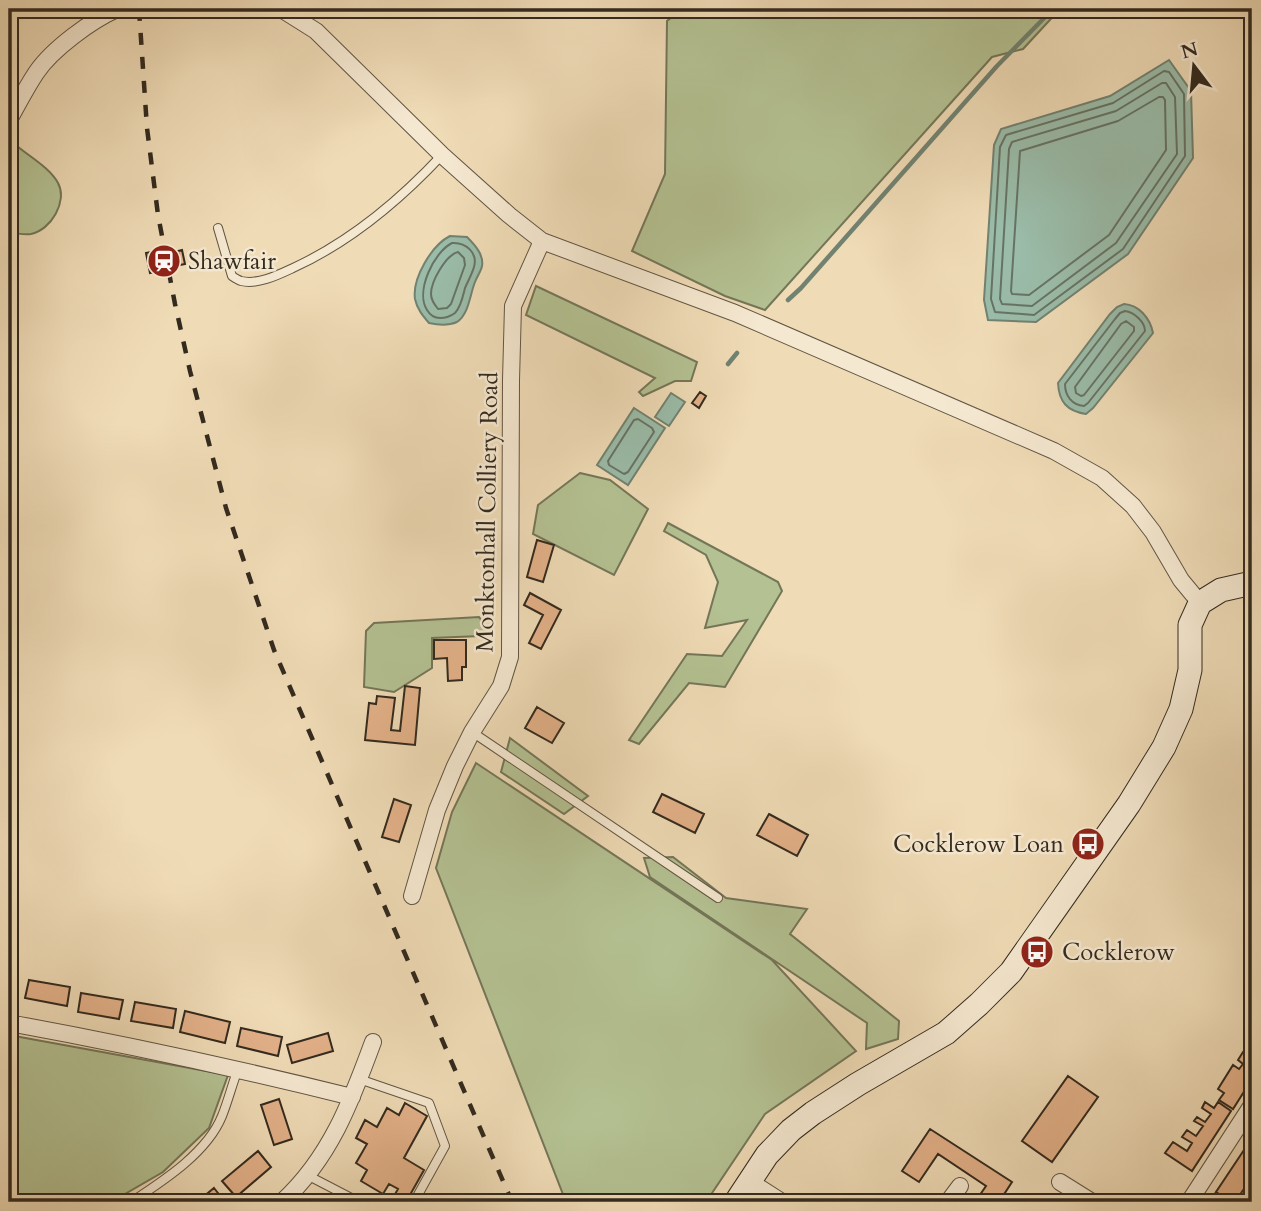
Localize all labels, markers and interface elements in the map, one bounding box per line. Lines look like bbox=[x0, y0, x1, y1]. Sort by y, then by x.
north arrow bbox=[1160, 32, 1230, 102]
text: N bbox=[1178, 36, 1202, 65]
station icon: Shawfair bbox=[145, 242, 183, 280]
place label: Shawfair bbox=[188, 245, 276, 278]
street label: Monktonhall Colliery Road bbox=[469, 371, 506, 652]
bus stop icon: Cocklerow Loan bbox=[1069, 825, 1107, 863]
place label: Cocklerow Loan bbox=[893, 828, 1064, 861]
bus stop icon: Cocklerow bbox=[1018, 933, 1056, 971]
place label: Cocklerow bbox=[1062, 936, 1175, 969]

